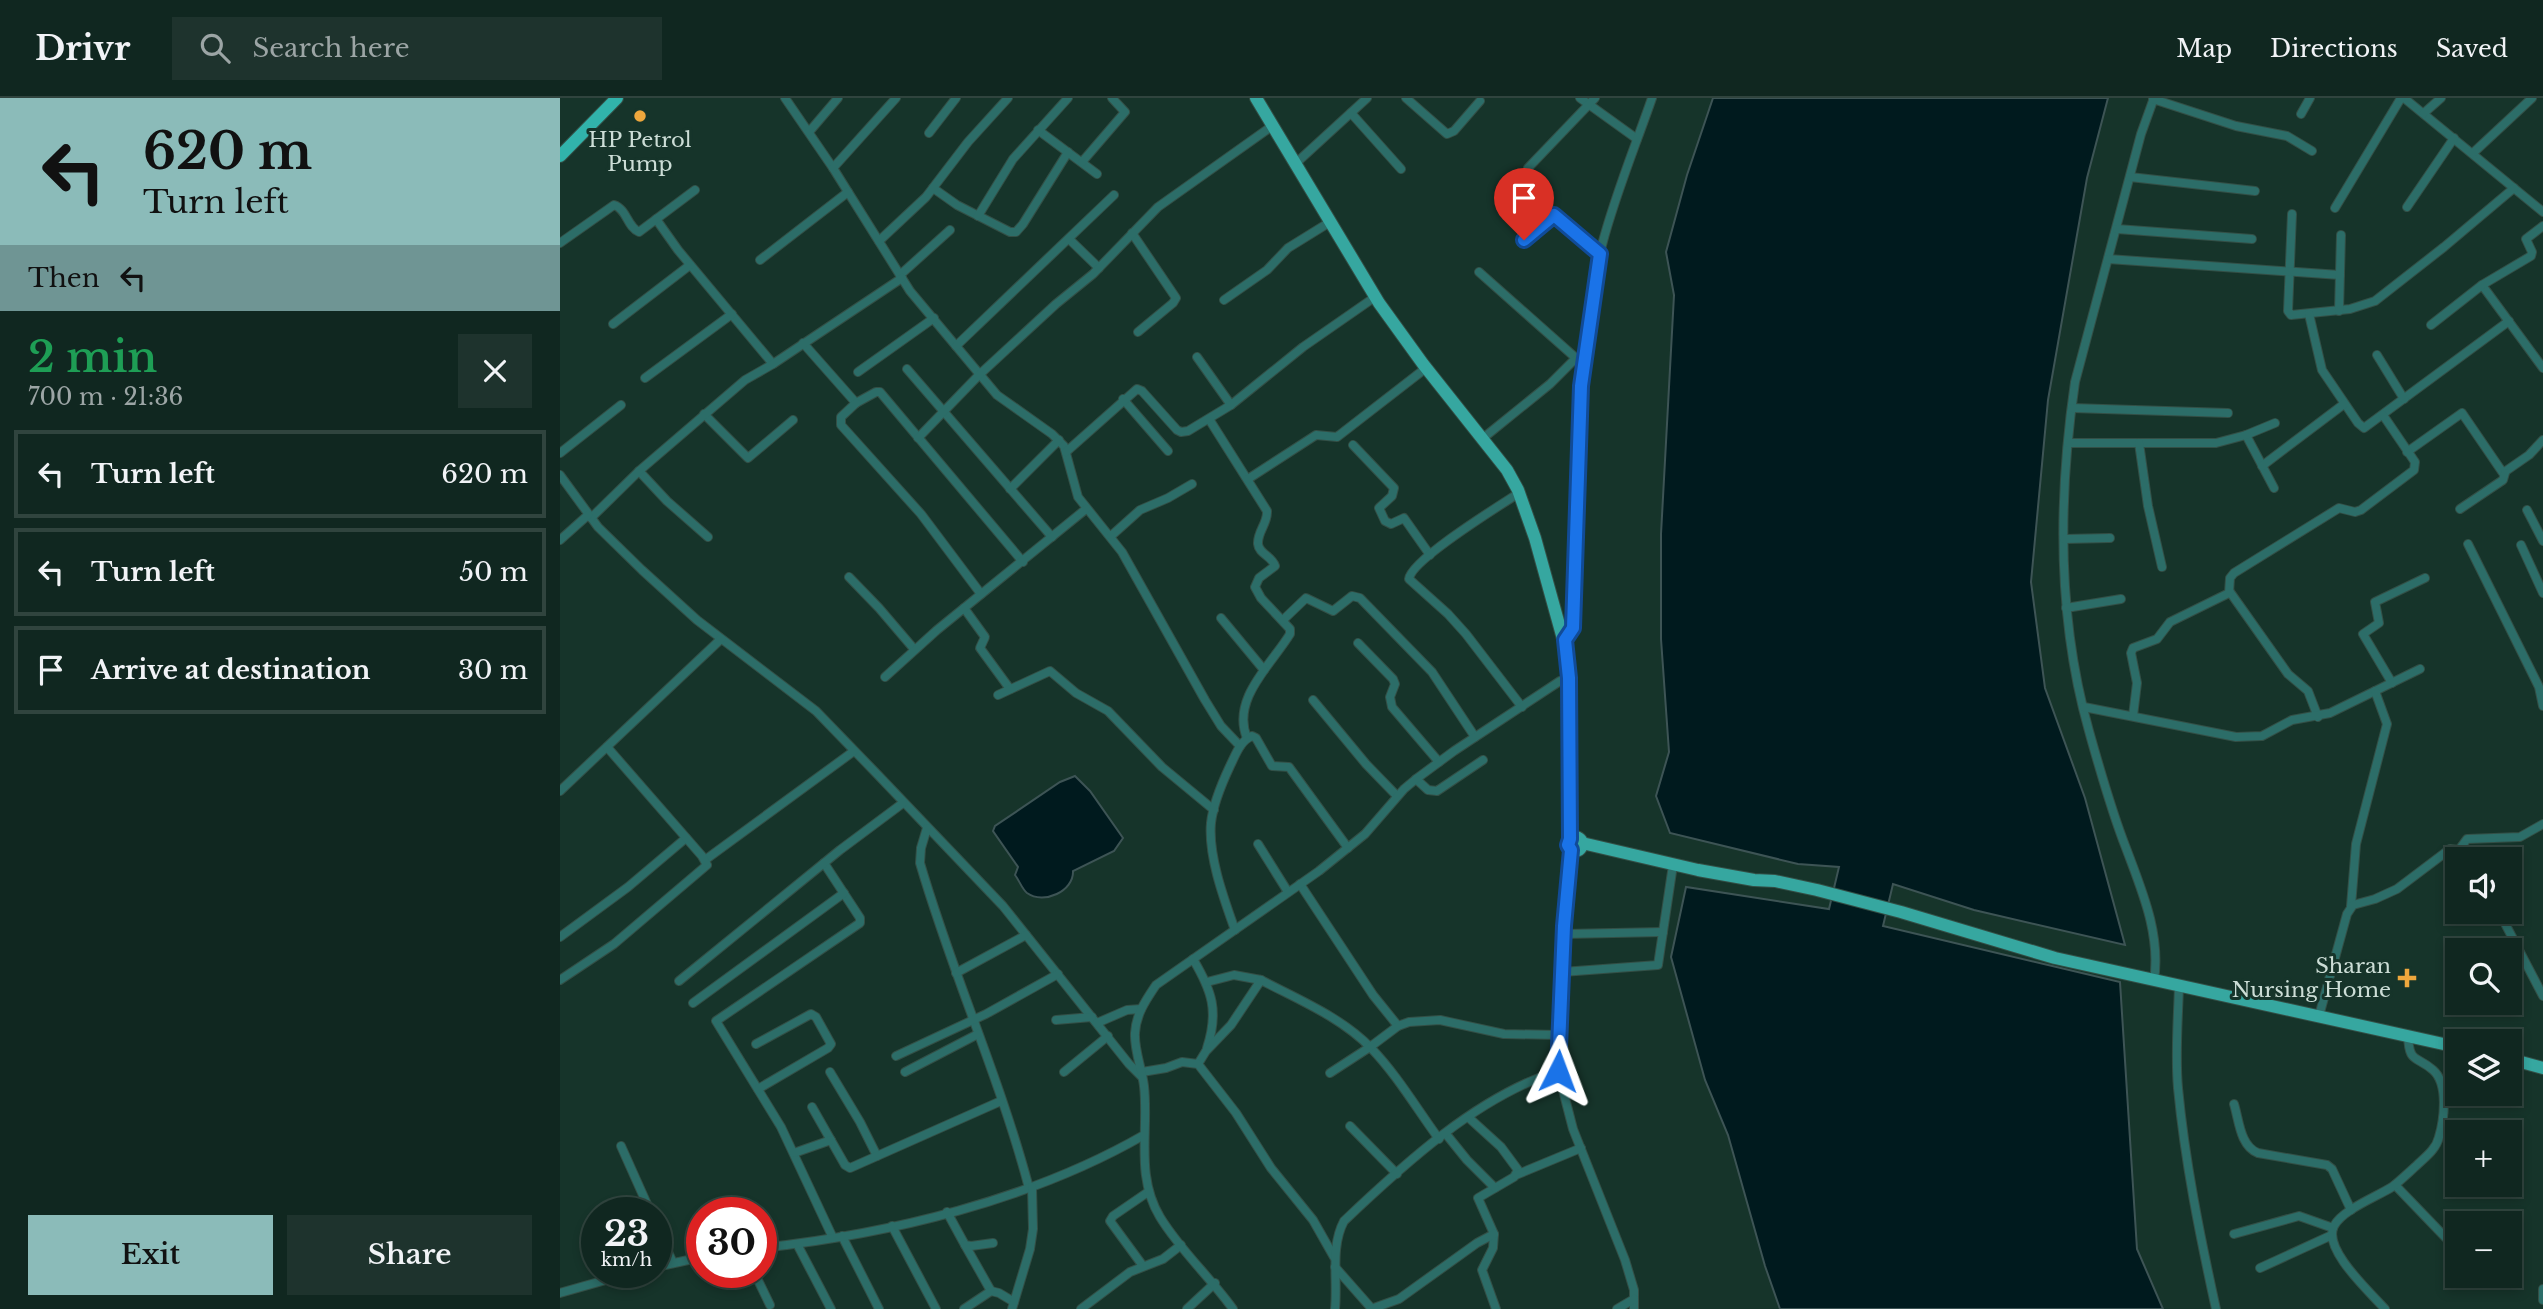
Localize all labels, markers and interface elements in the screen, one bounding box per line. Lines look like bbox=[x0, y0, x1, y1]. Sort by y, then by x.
search box bbox=[172, 17, 662, 80]
text: Drivr bbox=[35, 28, 130, 69]
icon: search bbox=[196, 29, 234, 67]
text: Search here bbox=[252, 32, 410, 64]
text: Map bbox=[2176, 34, 2232, 63]
text: Directions bbox=[2270, 34, 2398, 63]
text: Saved bbox=[2436, 34, 2508, 63]
marker: HP Petrol Pump bbox=[632, 108, 648, 124]
text: 620 m bbox=[143, 121, 312, 182]
icon: left bbox=[28, 126, 119, 217]
place label: HP Petrol Pump bbox=[588, 127, 692, 177]
pin bbox=[1494, 168, 1554, 240]
icon: arrive bbox=[1505, 179, 1543, 217]
text: Turn left bbox=[143, 182, 289, 222]
icon: left bbox=[114, 259, 152, 297]
text: Then bbox=[28, 262, 100, 294]
text: 2 min bbox=[28, 331, 157, 383]
button: close bbox=[458, 334, 532, 408]
text: 700 m · 21:36 bbox=[28, 383, 183, 411]
icon: left bbox=[32, 455, 70, 493]
text: Turn left bbox=[91, 458, 215, 490]
text: 620 m bbox=[441, 458, 528, 490]
icon: left bbox=[32, 553, 70, 591]
text: Turn left bbox=[91, 556, 215, 588]
text: 50 m bbox=[459, 556, 528, 588]
icon: arrive bbox=[32, 651, 70, 689]
text: Arrive at destination bbox=[91, 654, 371, 686]
text: 30 m bbox=[458, 654, 528, 686]
map controls bbox=[2445, 847, 2522, 1288]
button: sound bbox=[2445, 847, 2522, 924]
button: search bbox=[2445, 938, 2522, 1015]
place label: Sharan Nursing Home bbox=[2232, 953, 2391, 1003]
marker: Sharan Nursing Home bbox=[2397, 968, 2417, 988]
button: layers bbox=[2445, 1029, 2522, 1106]
position arrow bbox=[1521, 1034, 1595, 1108]
button: + bbox=[2445, 1120, 2522, 1197]
speed limit sign: 30 bbox=[686, 1197, 777, 1288]
button: − bbox=[2445, 1211, 2522, 1288]
text: 23 bbox=[604, 1212, 649, 1255]
button: Exit bbox=[28, 1215, 273, 1295]
button: Share bbox=[287, 1215, 532, 1295]
text: km/h bbox=[601, 1249, 652, 1271]

